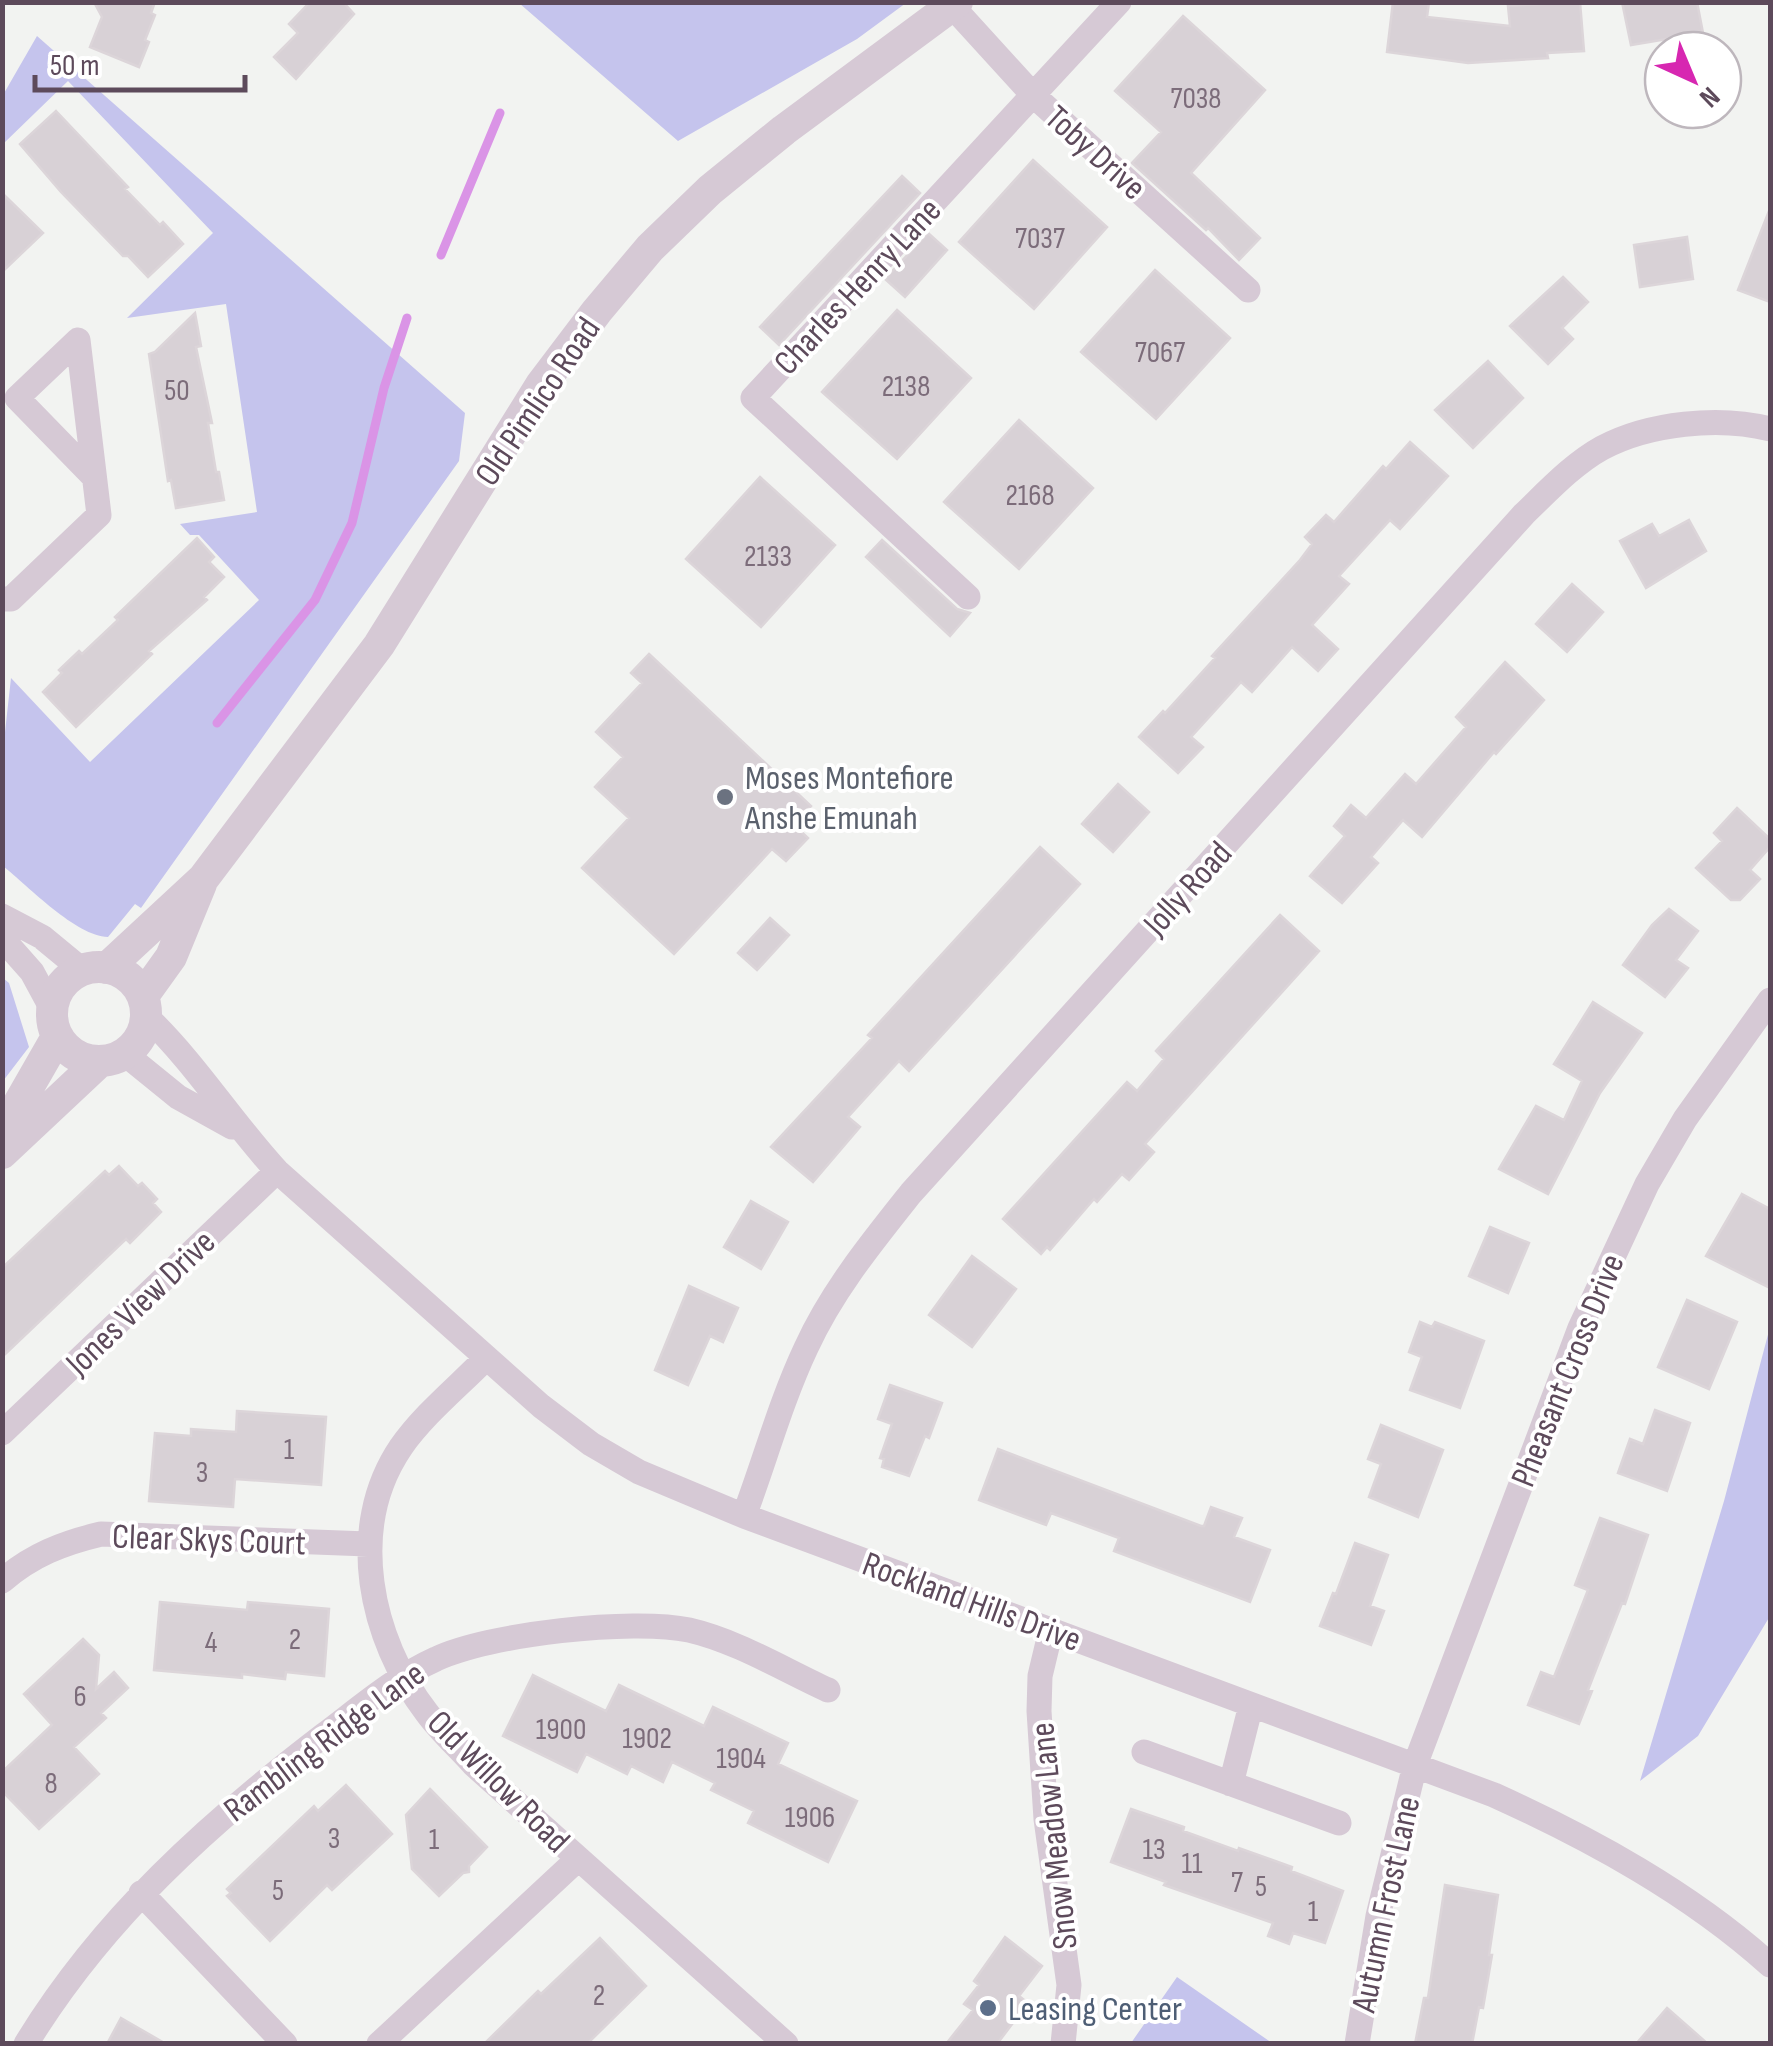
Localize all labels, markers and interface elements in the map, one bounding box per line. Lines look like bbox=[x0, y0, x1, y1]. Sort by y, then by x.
scale bar bbox=[35, 30, 245, 92]
north arrow bbox=[1643, 30, 1743, 130]
text: 50 m bbox=[50, 48, 99, 84]
text: N bbox=[1692, 80, 1726, 114]
house number: 7038 bbox=[1171, 81, 1222, 117]
street label: Toby Drive bbox=[1036, 97, 1154, 210]
street label: Charles Henry Lane bbox=[765, 190, 951, 384]
house number: 7037 bbox=[1015, 221, 1065, 257]
street label: Old Pimlico Road bbox=[466, 310, 610, 494]
house number: 7067 bbox=[1135, 335, 1185, 371]
house number: 2138 bbox=[882, 369, 930, 405]
house number: 50 bbox=[164, 373, 190, 409]
house number: 2168 bbox=[1005, 478, 1055, 514]
house number: 2133 bbox=[744, 539, 792, 575]
place label: Moses Montefiore Anshe Emunah bbox=[744, 757, 953, 840]
marker: Moses Montefiore Anshe Emunah bbox=[714, 786, 736, 808]
street label: Jolly Road bbox=[1134, 833, 1242, 946]
street label: Jones View Drive bbox=[57, 1221, 225, 1386]
street label: Pheasant Cross Drive bbox=[1502, 1248, 1635, 1493]
house number: 1 bbox=[284, 1432, 295, 1468]
house number: 3 bbox=[196, 1455, 208, 1491]
street label: Clear Skys Court bbox=[111, 1516, 306, 1565]
street label: Rockland Hills Drive bbox=[856, 1543, 1087, 1662]
house number: 2 bbox=[289, 1622, 301, 1658]
house number: 4 bbox=[205, 1625, 217, 1661]
street label: Rambling Ridge Lane bbox=[216, 1653, 434, 1832]
house number: 6 bbox=[73, 1679, 87, 1715]
street label: Old Willow Road bbox=[418, 1702, 578, 1862]
house number: 1900 bbox=[536, 1712, 586, 1748]
street label: Snow Meadow Lane bbox=[1021, 1720, 1088, 1951]
house number: 1902 bbox=[622, 1721, 672, 1757]
house number: 1904 bbox=[716, 1741, 766, 1777]
house number: 8 bbox=[44, 1766, 58, 1802]
street label: Autumn Frost Lane bbox=[1342, 1793, 1430, 2017]
house number: 1906 bbox=[785, 1800, 835, 1836]
house number: 3 bbox=[328, 1821, 340, 1857]
house number: 1 bbox=[429, 1822, 440, 1858]
house number: 13 bbox=[1142, 1832, 1166, 1868]
house number: 11 bbox=[1182, 1846, 1203, 1882]
house number: 7 bbox=[1231, 1865, 1243, 1901]
house number: 5 bbox=[1255, 1869, 1267, 1905]
house number: 5 bbox=[272, 1873, 284, 1909]
house number: 1 bbox=[1308, 1894, 1319, 1930]
house number: 2 bbox=[593, 1978, 605, 2014]
place label: Leasing Center bbox=[1008, 1988, 1182, 2031]
marker: Leasing Center bbox=[977, 1997, 999, 2019]

